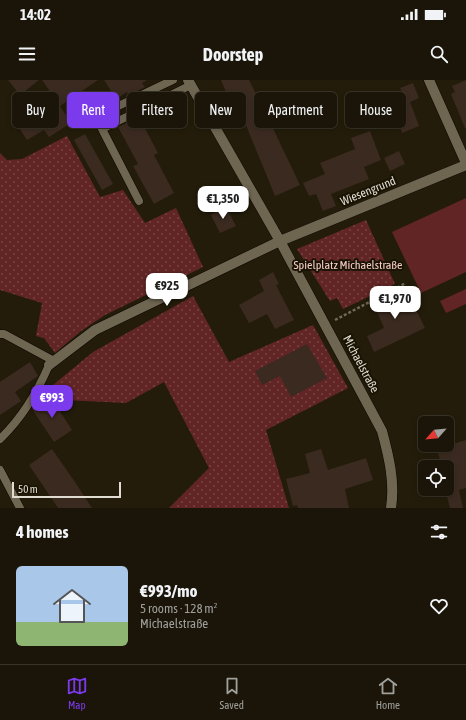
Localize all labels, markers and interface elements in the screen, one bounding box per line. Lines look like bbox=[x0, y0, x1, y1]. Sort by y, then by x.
text: 14:02 bbox=[20, 6, 51, 23]
icon: menu bbox=[16, 43, 38, 65]
icon: search bbox=[428, 43, 450, 65]
text: Doorstep bbox=[203, 44, 263, 65]
chip: Buy bbox=[12, 92, 59, 128]
chip: Rent bbox=[67, 92, 119, 128]
chip: Filters bbox=[127, 92, 187, 128]
chip: New bbox=[195, 92, 246, 128]
chip: Apartment bbox=[254, 92, 337, 128]
chip: House bbox=[345, 92, 406, 128]
street label: Wiesengrund bbox=[338, 174, 398, 208]
pin: €1,350 bbox=[190, 186, 256, 220]
text: €1,350 bbox=[207, 191, 239, 206]
park label: Spielplatz Michaelstraße bbox=[294, 258, 402, 272]
pin: €925 bbox=[143, 273, 191, 307]
text: €925 bbox=[155, 278, 179, 293]
pin: €1,970 bbox=[362, 286, 428, 320]
text: €1,970 bbox=[379, 291, 411, 306]
street label: Michaelstraße bbox=[340, 333, 382, 395]
pin: €993 bbox=[28, 385, 76, 419]
text: €993 bbox=[40, 390, 64, 405]
north arrow bbox=[418, 416, 454, 452]
map controls bbox=[418, 416, 454, 496]
button: locate bbox=[418, 460, 454, 496]
scale bar bbox=[12, 480, 121, 499]
text: 50 m bbox=[18, 483, 38, 495]
icon: filters bbox=[428, 521, 450, 543]
text: 4 homes bbox=[16, 522, 69, 542]
text: €993/mo bbox=[140, 581, 198, 601]
icon: home bbox=[48, 582, 96, 630]
icon: heart bbox=[428, 595, 450, 617]
text: 5 rooms · 128 m² bbox=[140, 601, 217, 616]
text: Michaelstraße bbox=[140, 616, 208, 631]
tab: Map bbox=[66, 675, 88, 711]
tab: Saved bbox=[220, 675, 244, 711]
tab: Home bbox=[376, 675, 400, 711]

